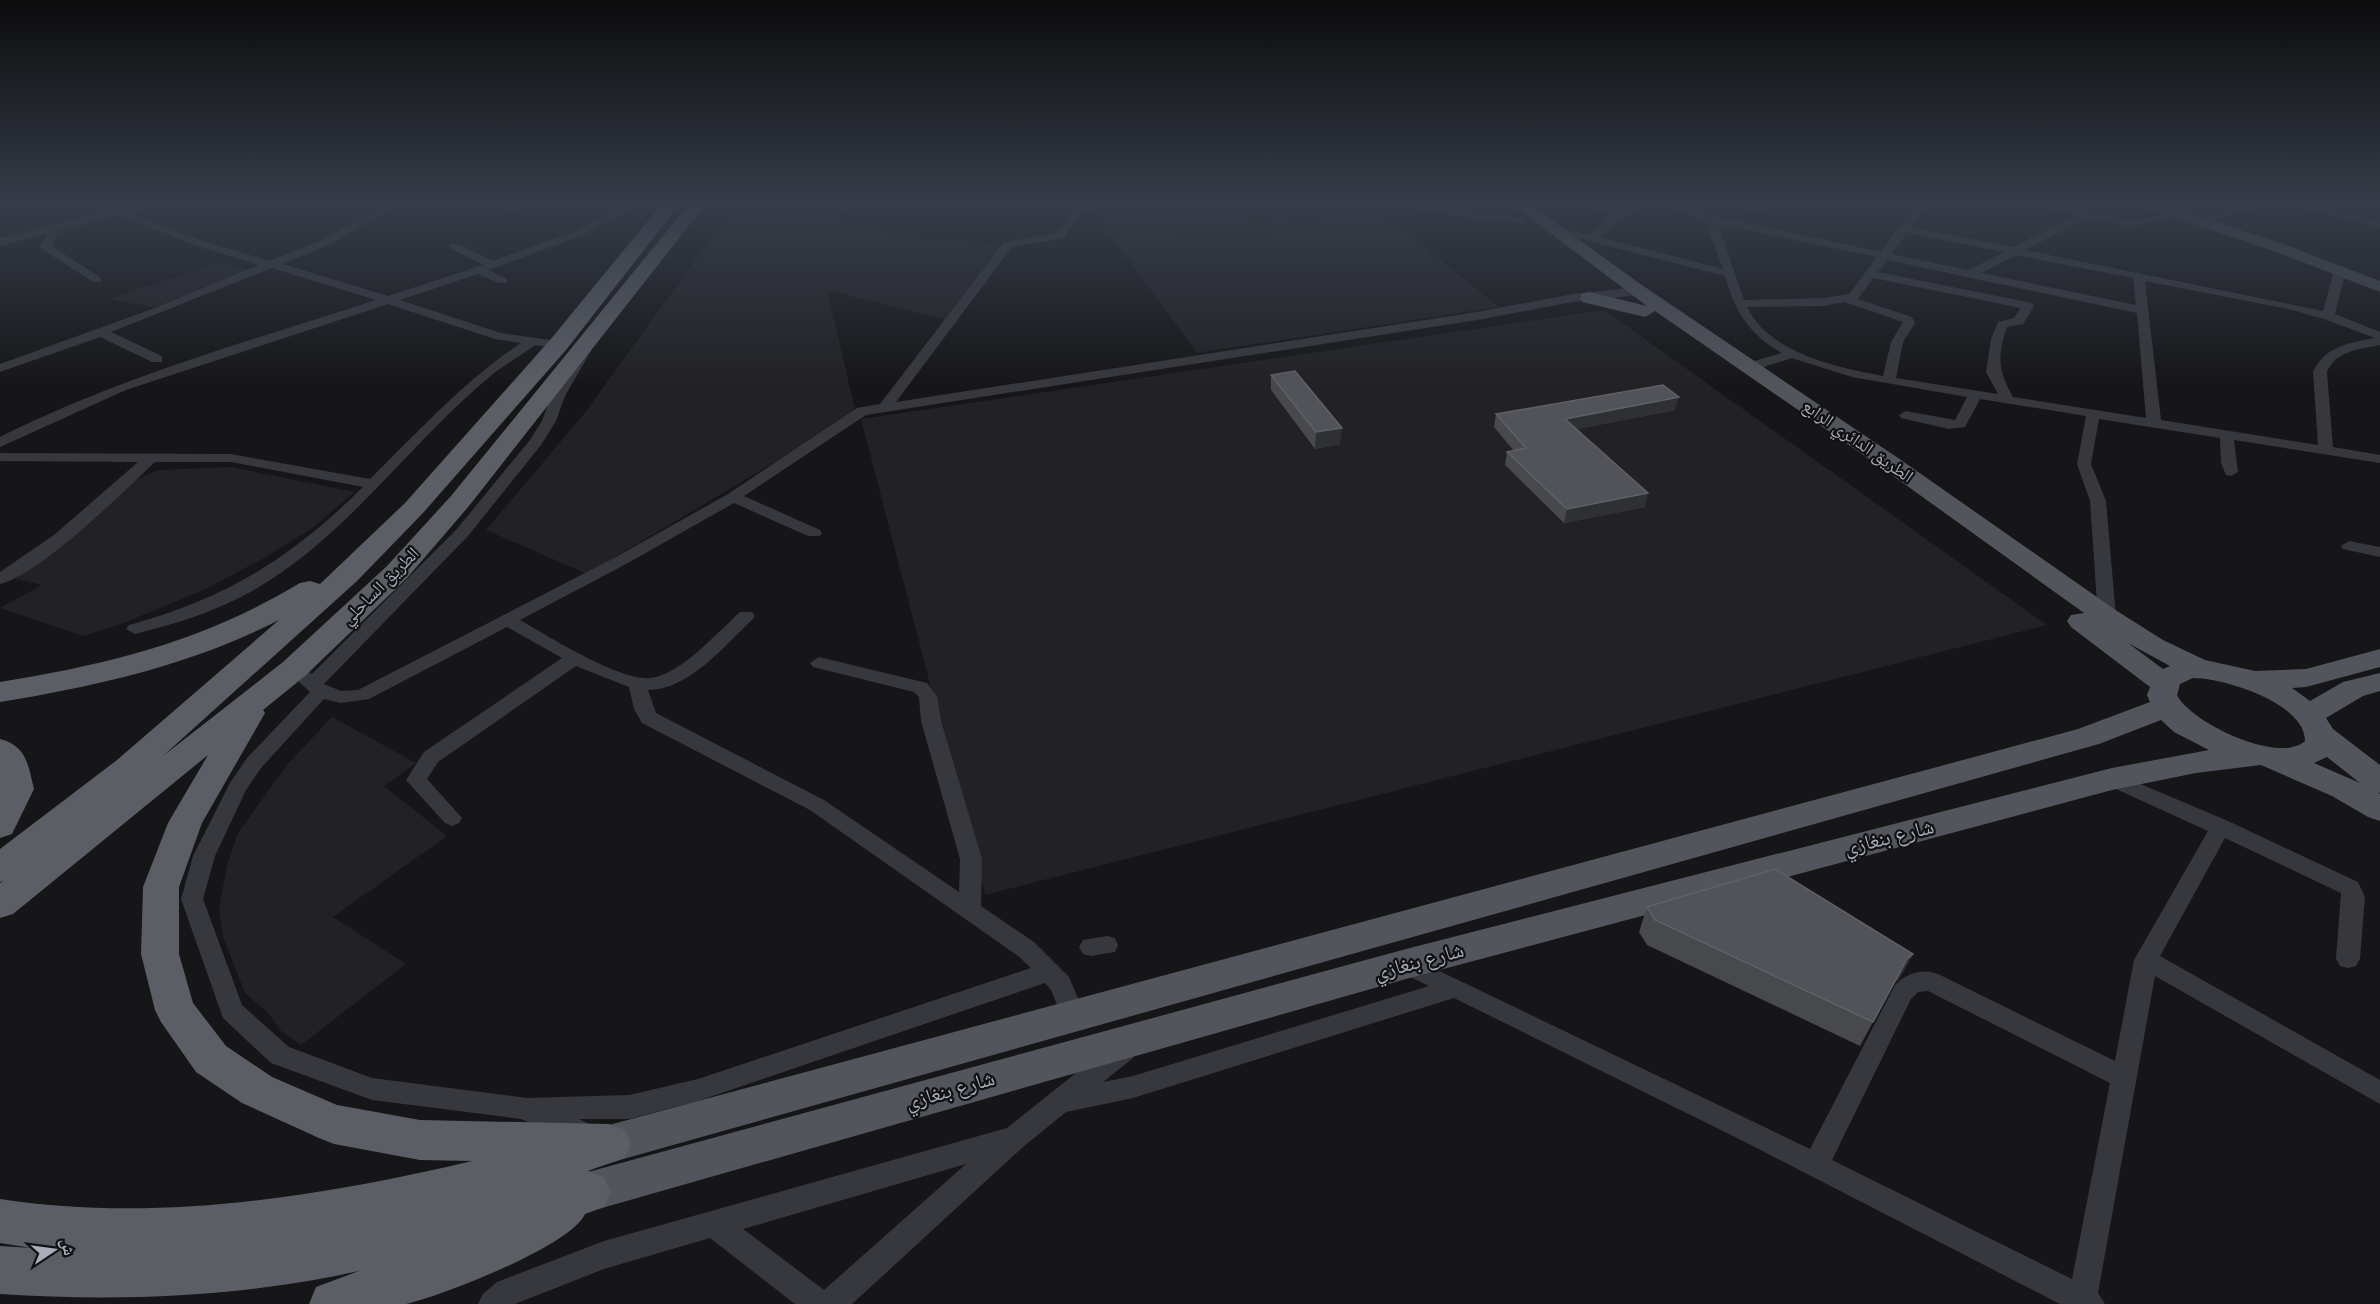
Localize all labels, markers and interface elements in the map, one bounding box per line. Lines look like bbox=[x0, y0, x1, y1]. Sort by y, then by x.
street label: الطريق الدائري الرابع bbox=[1796, 394, 1918, 490]
street label: الطريق الساحلي bbox=[336, 542, 426, 632]
street label: شارع بنغازي bbox=[1841, 811, 1938, 864]
street label: شارع بنغازي bbox=[1371, 935, 1468, 989]
street label: شارع بنغازي bbox=[902, 1063, 999, 1118]
north arrow bbox=[24, 1220, 84, 1280]
text: ش bbox=[57, 1236, 80, 1257]

